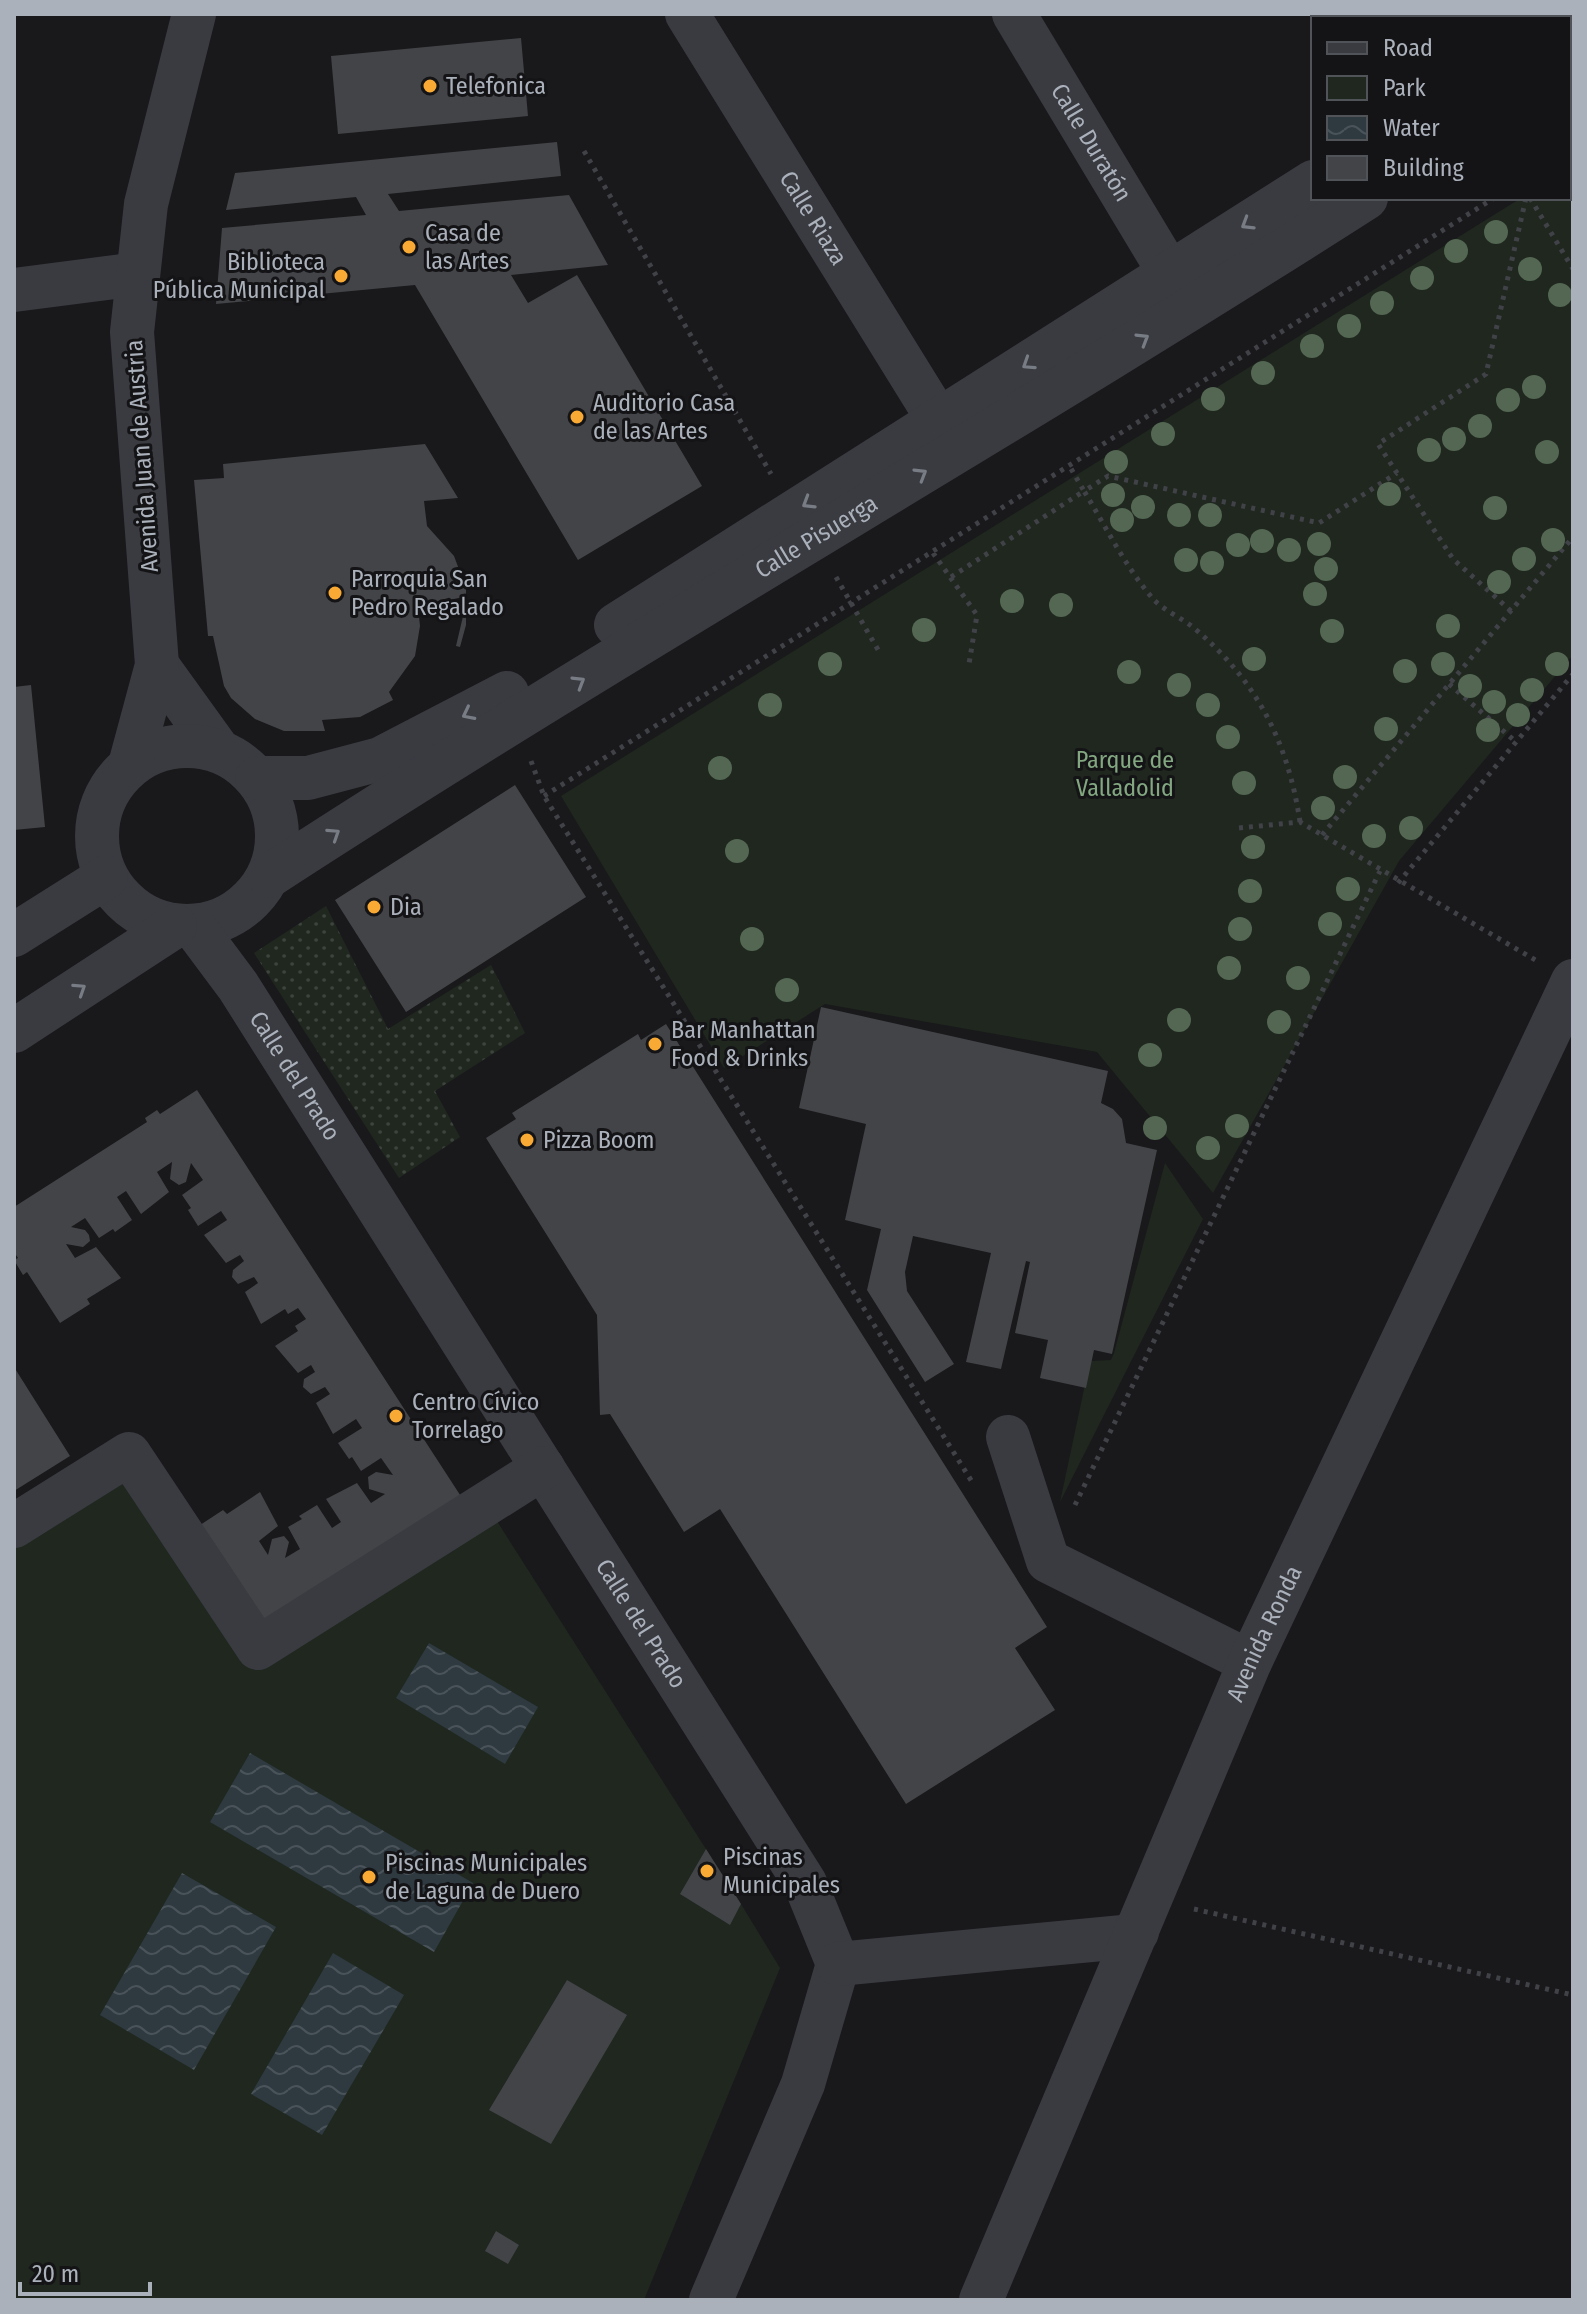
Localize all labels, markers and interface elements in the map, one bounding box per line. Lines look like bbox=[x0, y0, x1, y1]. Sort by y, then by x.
legend bbox=[1311, 16, 1571, 200]
text: Road bbox=[1383, 34, 1433, 62]
place label: Telefonica bbox=[446, 72, 546, 100]
text: Park bbox=[1383, 74, 1426, 102]
marker: Telefonica bbox=[421, 77, 439, 95]
street label: Calle Duratón bbox=[1045, 79, 1137, 206]
text: Water bbox=[1383, 114, 1440, 142]
text: Building bbox=[1383, 154, 1465, 182]
street label: Calle Riaza bbox=[774, 166, 853, 270]
one-way arrow bbox=[1241, 214, 1256, 229]
place label: Casa de las Artes bbox=[425, 219, 509, 275]
marker: Casa de las Artes bbox=[400, 238, 418, 256]
place label: Biblioteca Pública Municipal bbox=[153, 248, 325, 304]
marker: Biblioteca Pública Municipal bbox=[332, 267, 350, 285]
one-way arrow bbox=[1134, 333, 1149, 349]
street label: Avenida Juan de Austria bbox=[120, 339, 164, 573]
one-way arrow bbox=[1022, 354, 1037, 369]
place label: Auditorio Casa de las Artes bbox=[593, 389, 735, 445]
marker: Auditorio Casa de las Artes bbox=[568, 408, 586, 426]
one-way arrow bbox=[912, 468, 927, 484]
street label: Calle Pisuerga bbox=[750, 489, 882, 584]
one-way arrow bbox=[802, 494, 817, 509]
place label: Parroquia San Pedro Regalado bbox=[351, 565, 504, 621]
marker: Parroquia San Pedro Regalado bbox=[326, 584, 344, 602]
one-way arrow bbox=[570, 676, 585, 692]
one-way arrow bbox=[462, 704, 477, 720]
park label: Parque de Valladolid bbox=[1076, 746, 1174, 802]
one-way arrow bbox=[326, 828, 340, 843]
place label: Dia bbox=[390, 893, 422, 921]
marker: Dia bbox=[365, 898, 383, 916]
one-way arrow bbox=[71, 984, 85, 999]
street label: Calle del Prado bbox=[244, 1006, 346, 1146]
place label: Bar Manhattan Food & Drinks bbox=[671, 1016, 816, 1072]
marker: Bar Manhattan Food & Drinks bbox=[646, 1035, 664, 1053]
place label: Pizza Boom bbox=[543, 1126, 655, 1154]
marker: Pizza Boom bbox=[518, 1131, 536, 1149]
place label: Centro Cívico Torrelago bbox=[412, 1388, 539, 1444]
marker: Centro Cívico Torrelago bbox=[387, 1407, 405, 1425]
street label: Calle del Prado bbox=[590, 1554, 692, 1693]
street label: Avenida Ronda bbox=[1221, 1561, 1308, 1706]
place label: Piscinas Municipales bbox=[723, 1843, 840, 1899]
place label: Piscinas Municipales de Laguna de Duero bbox=[385, 1849, 587, 1905]
marker: Piscinas Municipales bbox=[698, 1862, 716, 1880]
marker: Piscinas Municipales de Laguna de Duero bbox=[360, 1868, 378, 1886]
scale bar bbox=[20, 2246, 150, 2296]
text: 20 m bbox=[32, 2260, 79, 2288]

